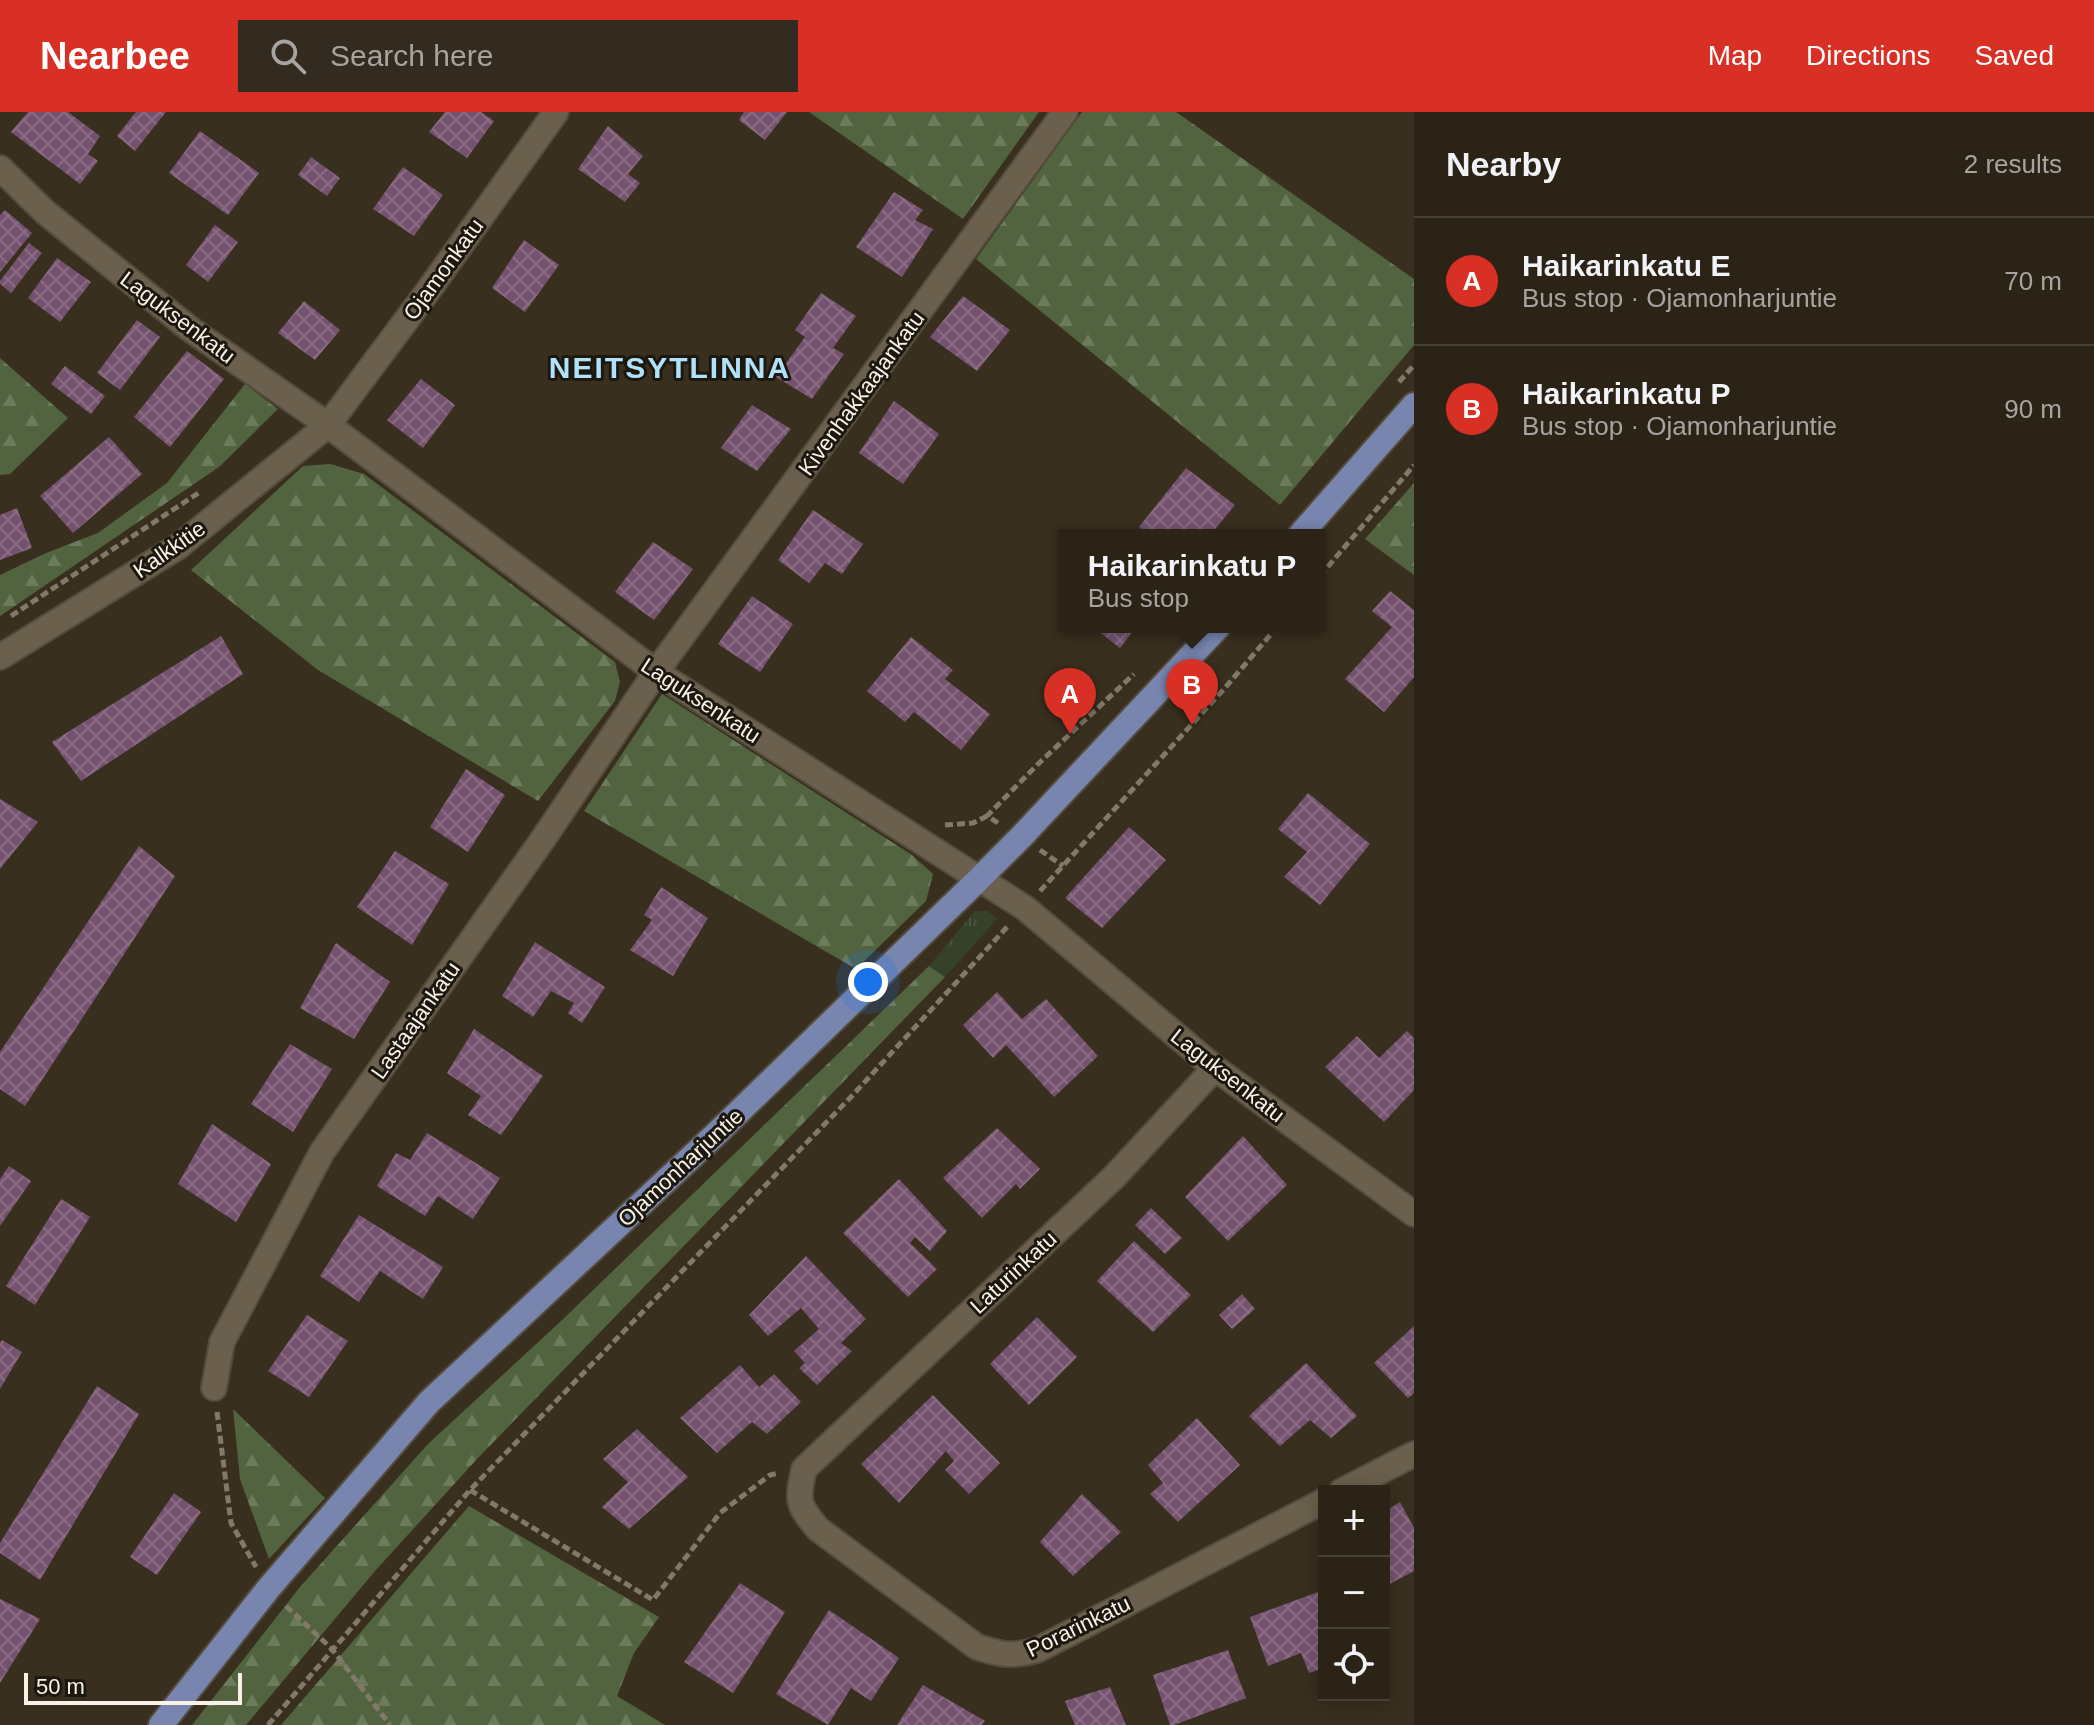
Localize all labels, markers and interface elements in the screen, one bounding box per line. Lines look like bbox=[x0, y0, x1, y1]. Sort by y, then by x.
search box bbox=[238, 20, 798, 92]
icon: search bbox=[266, 34, 310, 78]
text: Nearbee bbox=[40, 35, 190, 77]
text: Search here bbox=[330, 39, 493, 72]
text: Map bbox=[1708, 40, 1762, 71]
text: Directions bbox=[1806, 40, 1931, 71]
text: Saved bbox=[1975, 40, 2054, 71]
text: Nearby bbox=[1446, 145, 1561, 183]
text: 2 results bbox=[1964, 149, 2062, 179]
street label: Ojamonkatu bbox=[398, 214, 488, 325]
text: Haikarinkatu E bbox=[1522, 249, 1730, 282]
street label: Laguksenkatu bbox=[115, 266, 240, 369]
text: A bbox=[1463, 266, 1481, 296]
text: 70 m bbox=[2004, 266, 2062, 296]
text: Bus stop · Ojamonharjuntie bbox=[1522, 283, 1837, 313]
street label: Kivenhakkaajankatu bbox=[793, 306, 929, 480]
district label: NEITSYTLINNA bbox=[549, 351, 791, 384]
text: Haikarinkatu P bbox=[1522, 377, 1730, 410]
text: B bbox=[1463, 394, 1481, 424]
text: 90 m bbox=[2004, 394, 2062, 424]
text: Bus stop · Ojamonharjuntie bbox=[1522, 411, 1837, 441]
street label: Kalkkitie bbox=[129, 516, 210, 583]
popup bbox=[1058, 529, 1326, 633]
text: Haikarinkatu P bbox=[1088, 549, 1296, 582]
text: Bus stop bbox=[1088, 583, 1189, 613]
street label: Laguksenkatu bbox=[636, 653, 765, 748]
pin: B bbox=[1166, 659, 1218, 725]
pin: A bbox=[1044, 668, 1096, 734]
street label: Lastaajankatu bbox=[366, 957, 465, 1084]
your location bbox=[848, 962, 888, 1002]
street label: Laguksenkatu bbox=[1166, 1023, 1289, 1127]
street label: Ojamonharjuntie bbox=[613, 1103, 748, 1232]
street label: Laturinkatu bbox=[965, 1226, 1062, 1319]
map controls bbox=[1318, 1485, 1390, 1701]
button: + bbox=[1318, 1485, 1390, 1557]
button: − bbox=[1318, 1557, 1390, 1629]
street label: Porarinkatu bbox=[1022, 1591, 1134, 1662]
button: locate bbox=[1318, 1629, 1390, 1701]
scale bar bbox=[24, 1669, 242, 1705]
text: 50 m bbox=[36, 1674, 85, 1699]

